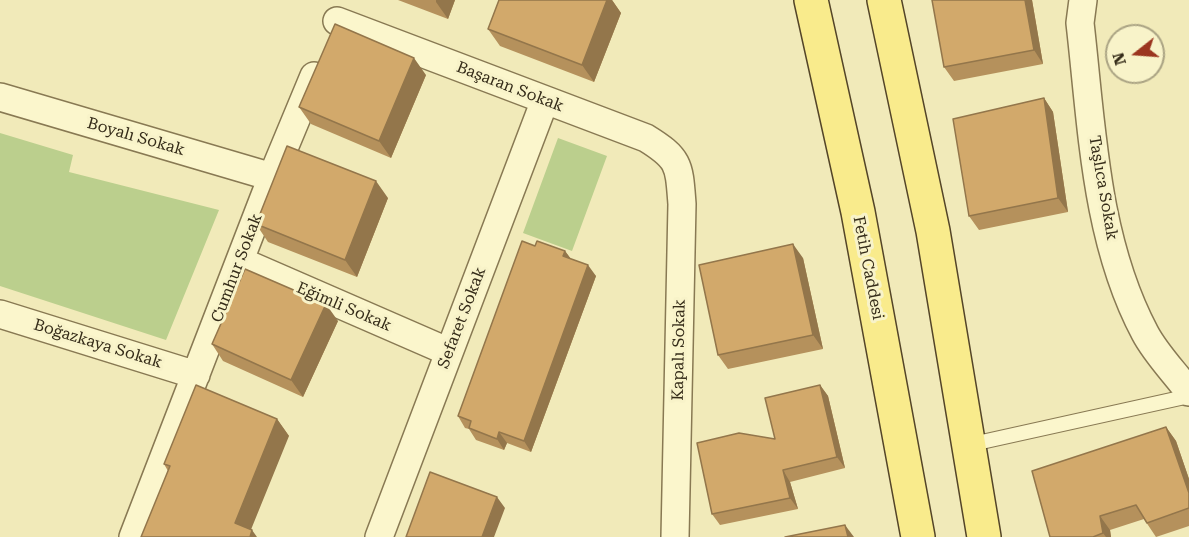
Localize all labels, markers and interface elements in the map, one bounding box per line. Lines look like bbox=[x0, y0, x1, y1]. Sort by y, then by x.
north arrow bbox=[1105, 24, 1165, 84]
text: N bbox=[1108, 50, 1130, 68]
street label: Başaran Sokak bbox=[454, 58, 566, 116]
street label: Boyalı Sokak bbox=[85, 114, 187, 160]
street label: Taşlıca Sokak bbox=[1084, 134, 1122, 242]
street label: Cumhur Sokak bbox=[207, 211, 267, 325]
street label: Fetih Caddesi bbox=[849, 215, 887, 321]
street label: Sefaret Sokak bbox=[434, 264, 490, 372]
street label: Eğimli Sokak bbox=[294, 278, 394, 336]
street label: Kapalı Sokak bbox=[669, 299, 689, 401]
street label: Boğazkaya Sokak bbox=[31, 315, 165, 373]

